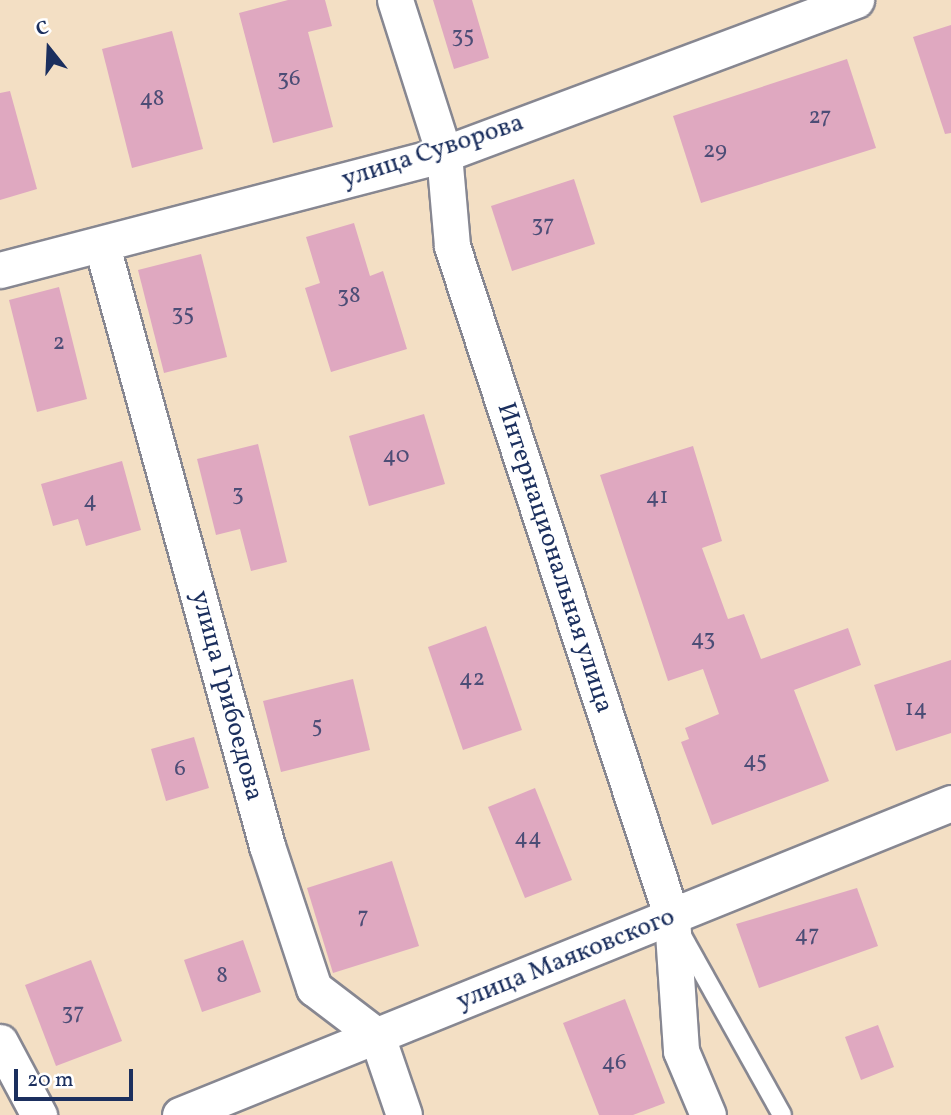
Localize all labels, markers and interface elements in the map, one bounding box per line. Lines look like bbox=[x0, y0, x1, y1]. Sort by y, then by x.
north arrow bbox=[14, 14, 84, 84]
text: С bbox=[33, 15, 52, 43]
house number: 35 bbox=[452, 22, 474, 50]
house number: 36 bbox=[277, 65, 301, 93]
house number: 48 bbox=[140, 85, 164, 113]
house number: 27 bbox=[809, 103, 831, 131]
street label: улица Суворова bbox=[338, 108, 528, 196]
house number: 29 bbox=[703, 137, 727, 165]
house number: 37 bbox=[532, 211, 554, 239]
house number: 38 bbox=[337, 282, 361, 310]
house number: 35 bbox=[172, 300, 194, 328]
house number: 2 bbox=[53, 329, 65, 357]
street label: Интернациональная улица bbox=[489, 398, 619, 718]
house number: 40 bbox=[382, 442, 410, 470]
house number: 3 bbox=[232, 480, 244, 508]
house number: 41 bbox=[646, 483, 668, 511]
house number: 4 bbox=[83, 487, 97, 515]
street label: улица Грибоедова bbox=[183, 587, 269, 805]
house number: 43 bbox=[691, 625, 715, 653]
house number: 42 bbox=[459, 665, 485, 693]
house number: 14 bbox=[905, 695, 927, 723]
house number: 5 bbox=[311, 712, 323, 740]
house number: 45 bbox=[743, 747, 767, 775]
house number: 6 bbox=[174, 755, 186, 783]
house number: 44 bbox=[514, 824, 542, 852]
street label: улица Маяковского bbox=[452, 902, 680, 1018]
house number: 7 bbox=[357, 903, 369, 931]
house number: 47 bbox=[795, 921, 819, 949]
house number: 8 bbox=[216, 962, 228, 990]
house number: 37 bbox=[62, 999, 84, 1027]
house number: 46 bbox=[601, 1049, 627, 1077]
scale bar bbox=[18, 1056, 136, 1100]
text: 20 m bbox=[27, 1066, 73, 1095]

